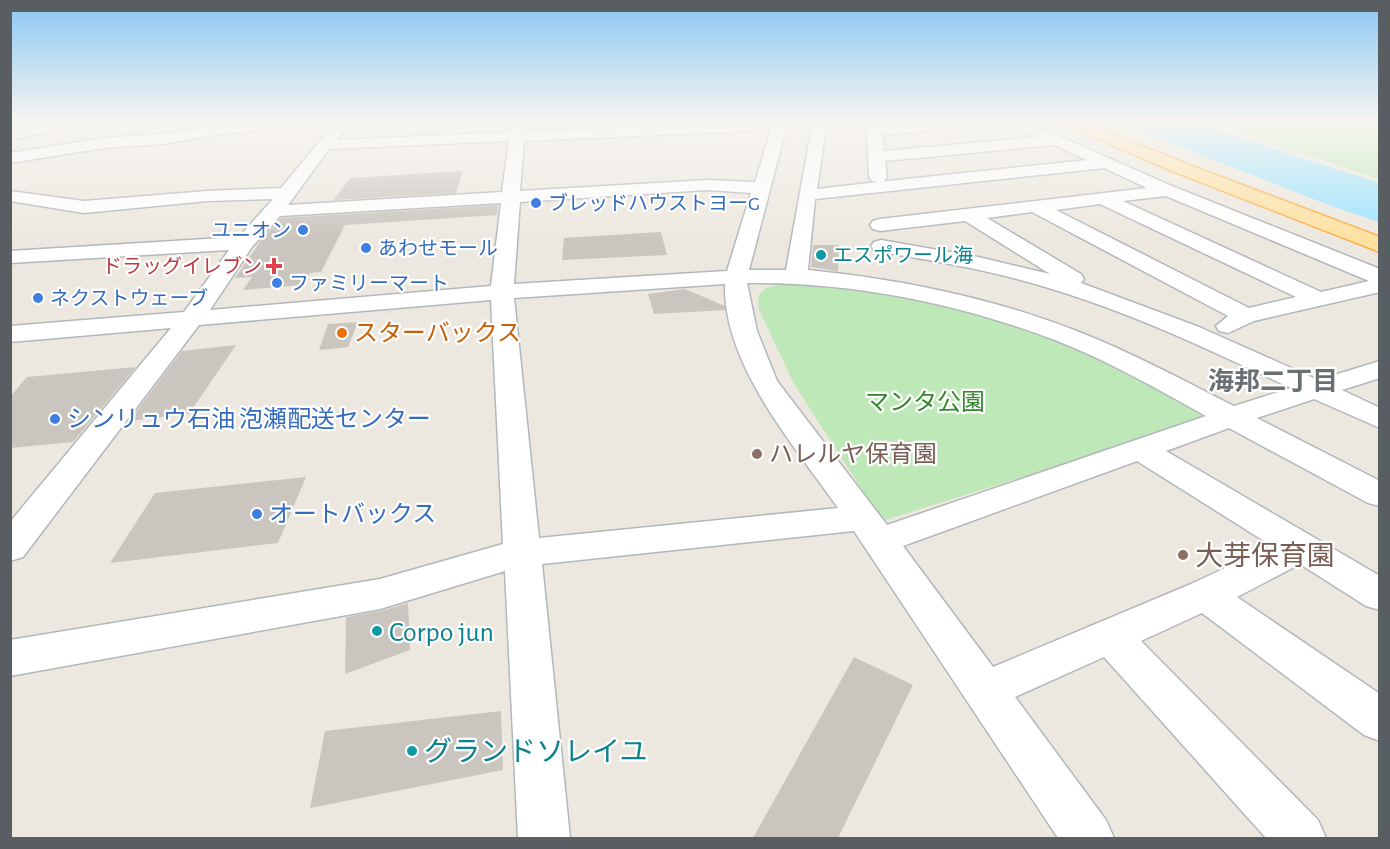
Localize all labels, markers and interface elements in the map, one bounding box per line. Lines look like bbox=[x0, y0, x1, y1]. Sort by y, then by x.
place label: ブレッドハウストヨーG bbox=[548, 192, 760, 214]
marker: ブレッドハウストヨーG bbox=[529, 196, 543, 210]
place label: ユニオン bbox=[211, 221, 291, 241]
marker: ユニオン bbox=[296, 223, 310, 237]
place label: あわせモール bbox=[378, 239, 498, 259]
marker: あわせモール bbox=[359, 241, 373, 255]
place label: エスポワール海 bbox=[833, 245, 973, 266]
marker: エスポワール海 bbox=[814, 248, 828, 262]
place label: ドラッグイレブン bbox=[102, 255, 262, 277]
marker: ドラッグイレブン bbox=[267, 259, 281, 273]
place label: ファミリーマート bbox=[289, 274, 449, 294]
marker: ファミリーマート bbox=[270, 276, 284, 290]
place label: ネクストウェーブ bbox=[50, 287, 208, 309]
marker: ネクストウェーブ bbox=[31, 291, 45, 305]
place label: スターバックス bbox=[354, 321, 521, 346]
marker: スターバックス bbox=[335, 326, 349, 340]
district label: 海邦二丁目 bbox=[1208, 367, 1338, 395]
park label: マンタ公園 bbox=[865, 390, 985, 415]
place label: シンリュウ石油 泡瀬配送センター bbox=[67, 406, 431, 432]
marker: シンリュウ石油 泡瀬配送センター bbox=[48, 412, 62, 426]
place label: ハレルヤ保育園 bbox=[769, 441, 937, 467]
marker: ハレルヤ保育園 bbox=[750, 447, 764, 461]
place label: オートバックス bbox=[269, 502, 436, 527]
marker: オートバックス bbox=[250, 507, 264, 521]
place label: 大芽保育園 bbox=[1195, 541, 1335, 571]
marker: 大芽保育園 bbox=[1176, 548, 1190, 562]
place label: Corpo jun bbox=[389, 619, 494, 647]
marker: Corpo jun bbox=[370, 624, 384, 638]
place label: グランドソレイユ bbox=[424, 737, 647, 767]
marker: グランドソレイユ bbox=[405, 744, 419, 758]

